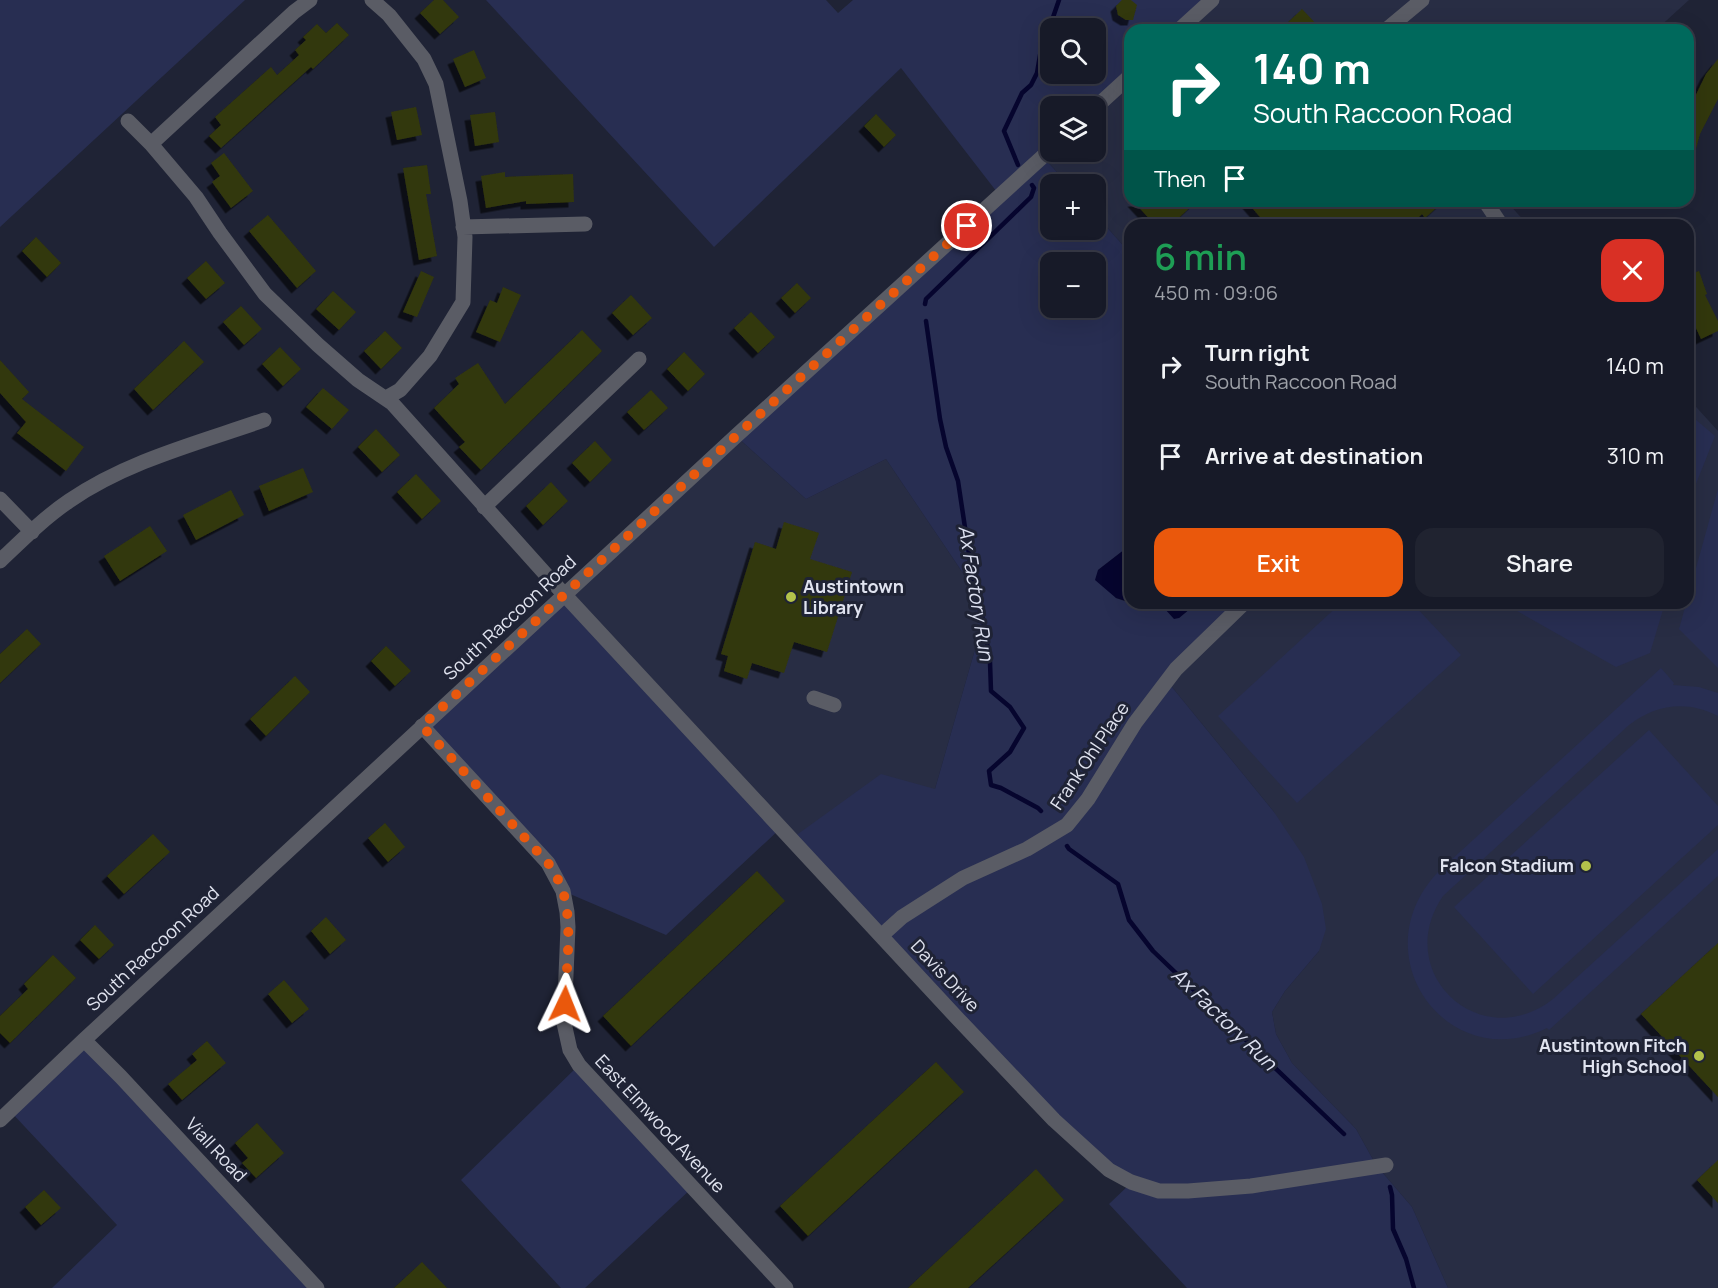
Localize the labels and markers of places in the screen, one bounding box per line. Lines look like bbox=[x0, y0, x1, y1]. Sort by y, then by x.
pin bbox=[941, 200, 992, 251]
place label: Austintown Library bbox=[803, 574, 904, 619]
marker: Austintown Library bbox=[784, 590, 798, 604]
place label: Falcon Stadium bbox=[1440, 853, 1574, 877]
marker: Falcon Stadium bbox=[1579, 859, 1593, 873]
place label: Austintown Fitch High School bbox=[1539, 1033, 1687, 1078]
marker: Austintown Fitch High School bbox=[1692, 1049, 1706, 1063]

